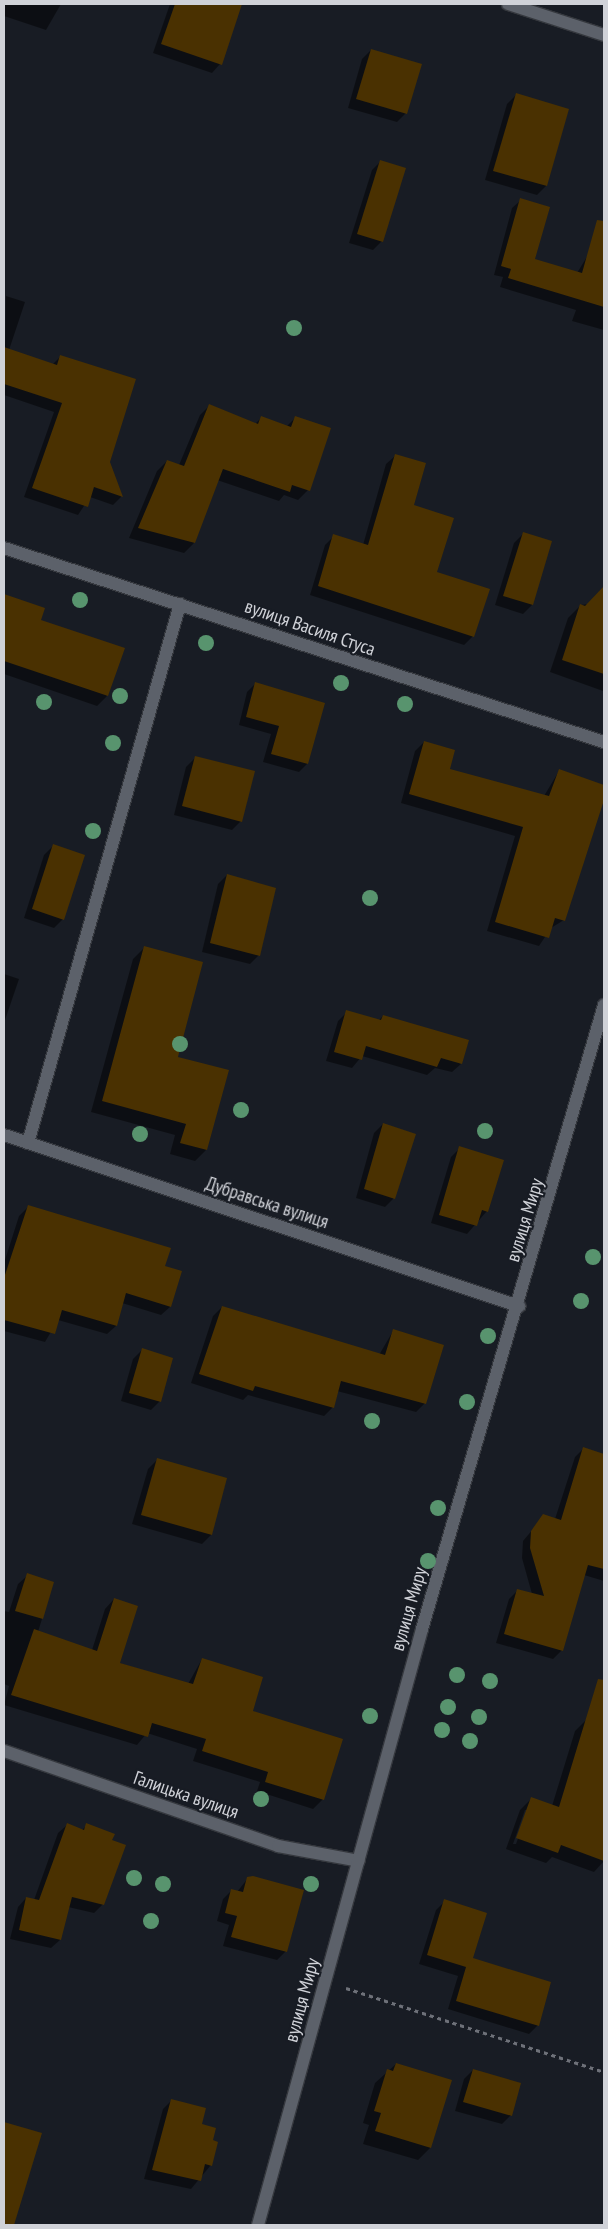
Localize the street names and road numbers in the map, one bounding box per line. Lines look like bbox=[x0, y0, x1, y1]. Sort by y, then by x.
street label: вулиця Василя Стуса bbox=[242, 595, 378, 661]
street label: Дубравська вулиця bbox=[203, 1172, 331, 1234]
street label: вулиця Миру bbox=[502, 1176, 548, 1264]
street label: вулиця Миру bbox=[386, 1564, 432, 1654]
street label: Галицька вулиця bbox=[130, 1766, 242, 1824]
street label: вулиця Миру bbox=[280, 1955, 324, 2045]

